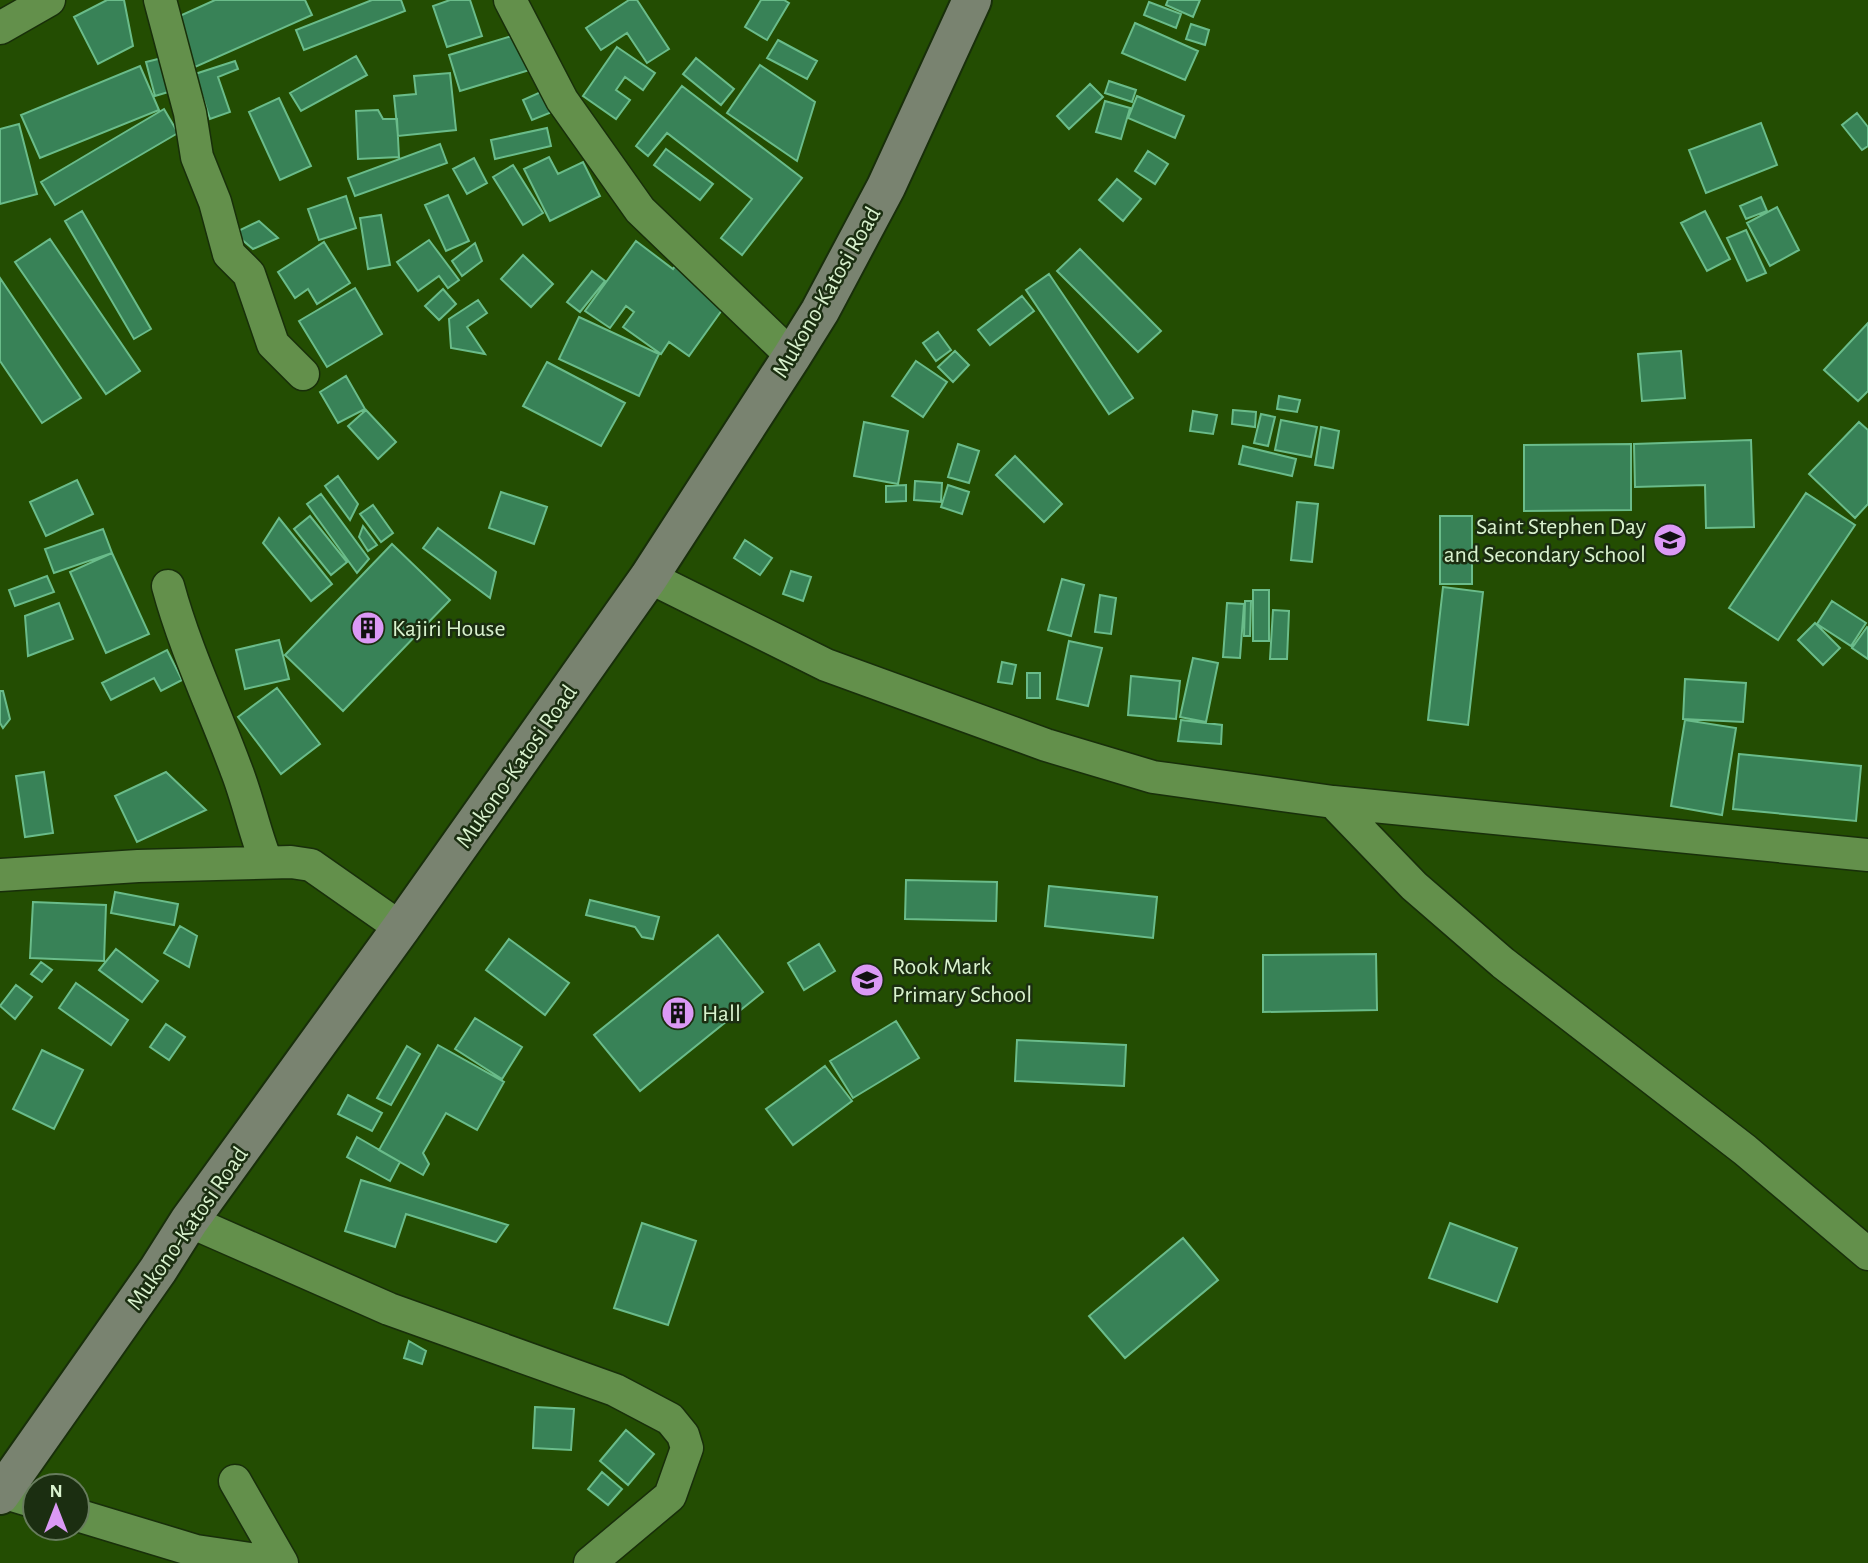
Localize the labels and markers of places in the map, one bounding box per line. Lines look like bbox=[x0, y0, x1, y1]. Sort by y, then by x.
place label: Saint Stephen Day and Secondary School bbox=[1444, 515, 1646, 567]
school or university icon: Saint Stephen Day and Secondary School bbox=[1651, 521, 1689, 559]
building icon: Kajiri House bbox=[349, 609, 387, 647]
place label: Kajiri House bbox=[392, 617, 506, 641]
place label: Rook Mark Primary School bbox=[892, 955, 1032, 1007]
school or university icon: Rook Mark Primary School bbox=[848, 961, 886, 999]
building icon: Hall bbox=[659, 994, 697, 1032]
place label: Hall bbox=[702, 1002, 741, 1026]

